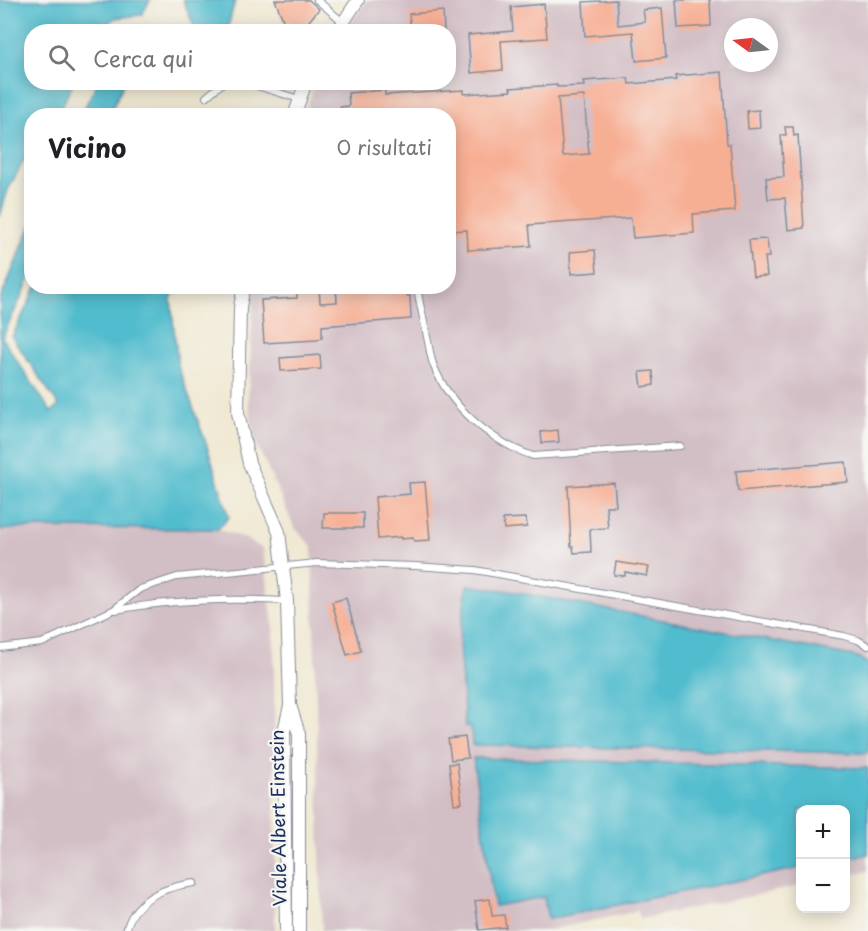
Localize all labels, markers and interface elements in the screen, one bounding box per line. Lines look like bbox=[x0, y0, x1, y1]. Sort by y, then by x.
north arrow bbox=[724, 18, 778, 72]
search box bbox=[24, 24, 456, 90]
icon: search bbox=[45, 41, 78, 74]
text: Cerca qui bbox=[93, 41, 193, 74]
text: Vicino bbox=[48, 128, 126, 167]
text: 0 risultati bbox=[337, 132, 432, 162]
street label: Viale Albert Einstein bbox=[262, 729, 293, 907]
map controls bbox=[796, 805, 850, 913]
button: + bbox=[796, 805, 850, 859]
button: − bbox=[796, 859, 850, 913]

